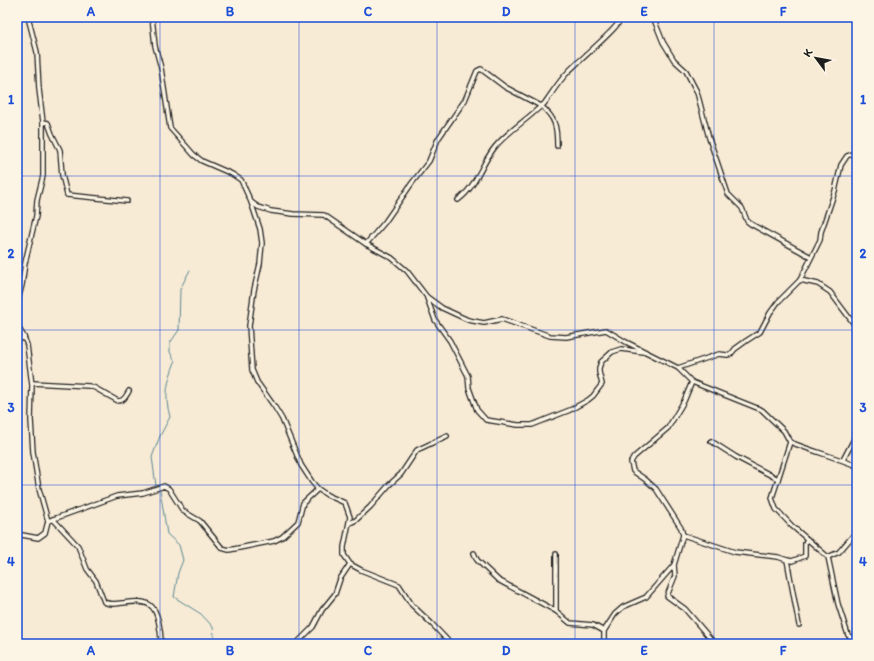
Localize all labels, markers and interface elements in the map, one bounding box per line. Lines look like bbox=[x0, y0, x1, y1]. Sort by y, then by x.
text: A bbox=[86, 4, 96, 19]
text: B bbox=[226, 4, 235, 19]
text: C bbox=[364, 4, 373, 19]
text: D bbox=[502, 4, 511, 19]
text: E bbox=[640, 4, 648, 19]
text: F bbox=[780, 4, 787, 19]
north arrow bbox=[796, 38, 836, 78]
text: K bbox=[801, 46, 816, 59]
text: 1 bbox=[8, 92, 14, 107]
text: 1 bbox=[860, 92, 866, 107]
text: 2 bbox=[8, 246, 15, 261]
text: 2 bbox=[860, 246, 867, 261]
text: 3 bbox=[7, 400, 15, 415]
text: 3 bbox=[859, 400, 867, 415]
text: 4 bbox=[7, 554, 15, 569]
text: 4 bbox=[859, 554, 867, 569]
text: A bbox=[86, 643, 96, 658]
text: B bbox=[226, 643, 235, 658]
text: C bbox=[364, 643, 373, 658]
text: D bbox=[502, 643, 511, 658]
text: E bbox=[640, 643, 648, 658]
text: F bbox=[780, 643, 787, 658]

